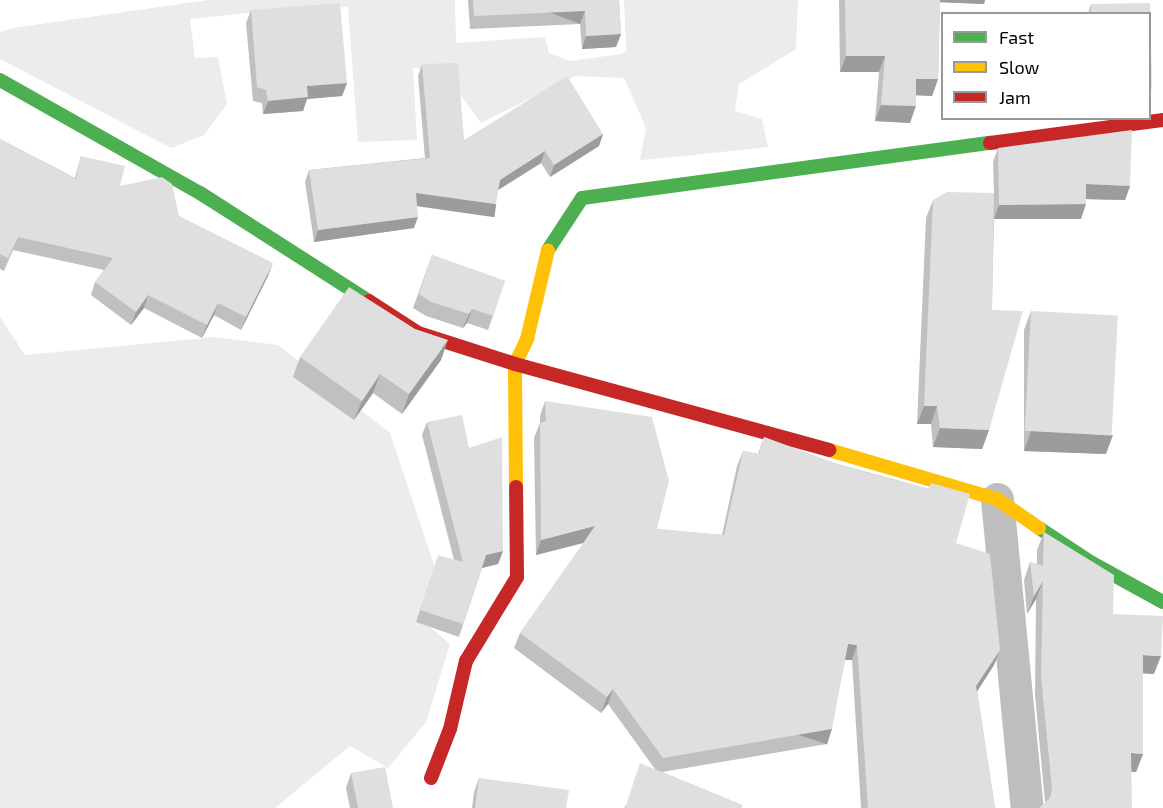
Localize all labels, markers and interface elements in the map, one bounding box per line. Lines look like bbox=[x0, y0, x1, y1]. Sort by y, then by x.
legend bbox=[941, 12, 1151, 120]
text: Fast bbox=[999, 26, 1034, 48]
text: Slow bbox=[999, 56, 1039, 78]
text: Jam bbox=[999, 86, 1031, 108]

